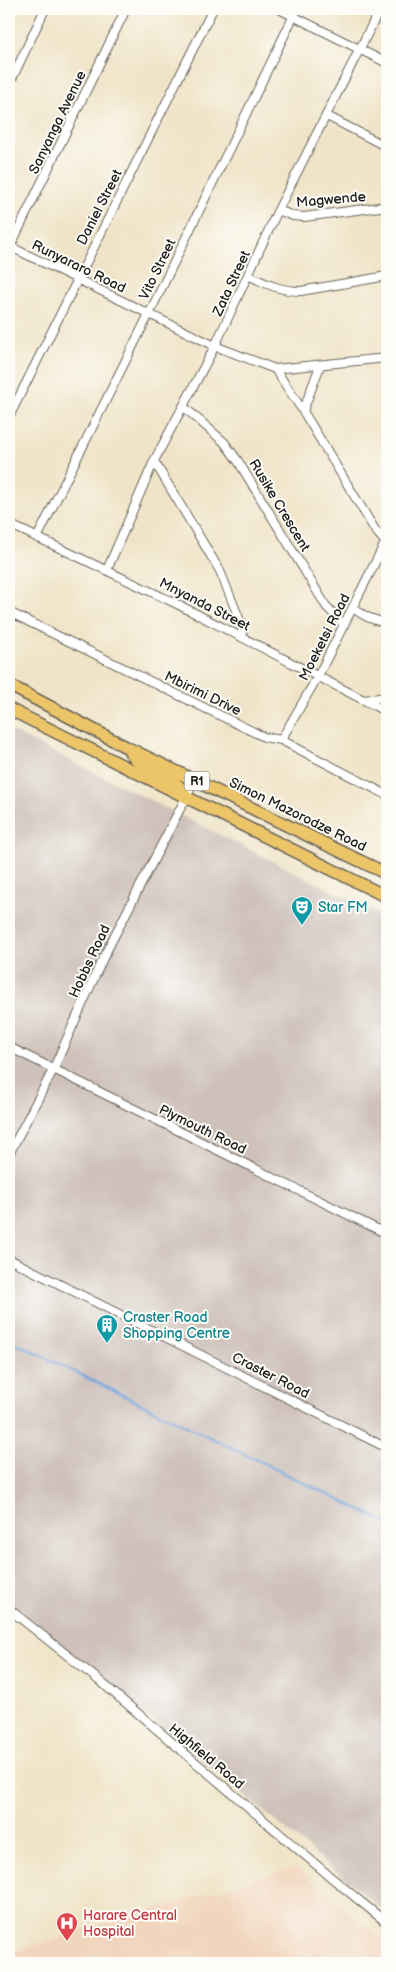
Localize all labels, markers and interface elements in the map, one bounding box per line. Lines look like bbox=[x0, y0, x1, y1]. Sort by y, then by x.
street label: Sanyanga Avenue bbox=[25, 68, 90, 177]
street label: Daniel Street bbox=[73, 166, 126, 248]
street label: Magwende bbox=[295, 188, 367, 211]
street label: Vito Street bbox=[135, 235, 180, 302]
street label: Runyararo Road bbox=[29, 236, 129, 297]
street label: Zata Street bbox=[208, 247, 254, 320]
street label: Rusike Crescent bbox=[245, 456, 314, 555]
street label: Mnyanda Street bbox=[157, 574, 254, 635]
street label: Moeketsi Road bbox=[295, 591, 354, 684]
street label: Mbirimi Drive bbox=[162, 668, 244, 719]
road number: R1 bbox=[184, 771, 210, 790]
street label: Simon Mazorodze Road bbox=[226, 774, 369, 855]
theatre icon: Star FM bbox=[290, 895, 314, 926]
place label: Star FM bbox=[318, 899, 368, 916]
street label: Hobbs Road bbox=[65, 922, 114, 1000]
street label: Plymouth Road bbox=[156, 1101, 249, 1158]
place label: Craster Road Shopping Centre bbox=[123, 1309, 230, 1342]
building icon: Craster Road Shopping Centre bbox=[95, 1313, 119, 1344]
street label: Craster Road bbox=[229, 1349, 312, 1402]
street label: Highfield Road bbox=[166, 1720, 248, 1793]
place label: Harare Central Hospital bbox=[83, 1907, 177, 1940]
hospital icon: Harare Central Hospital bbox=[55, 1911, 79, 1942]

